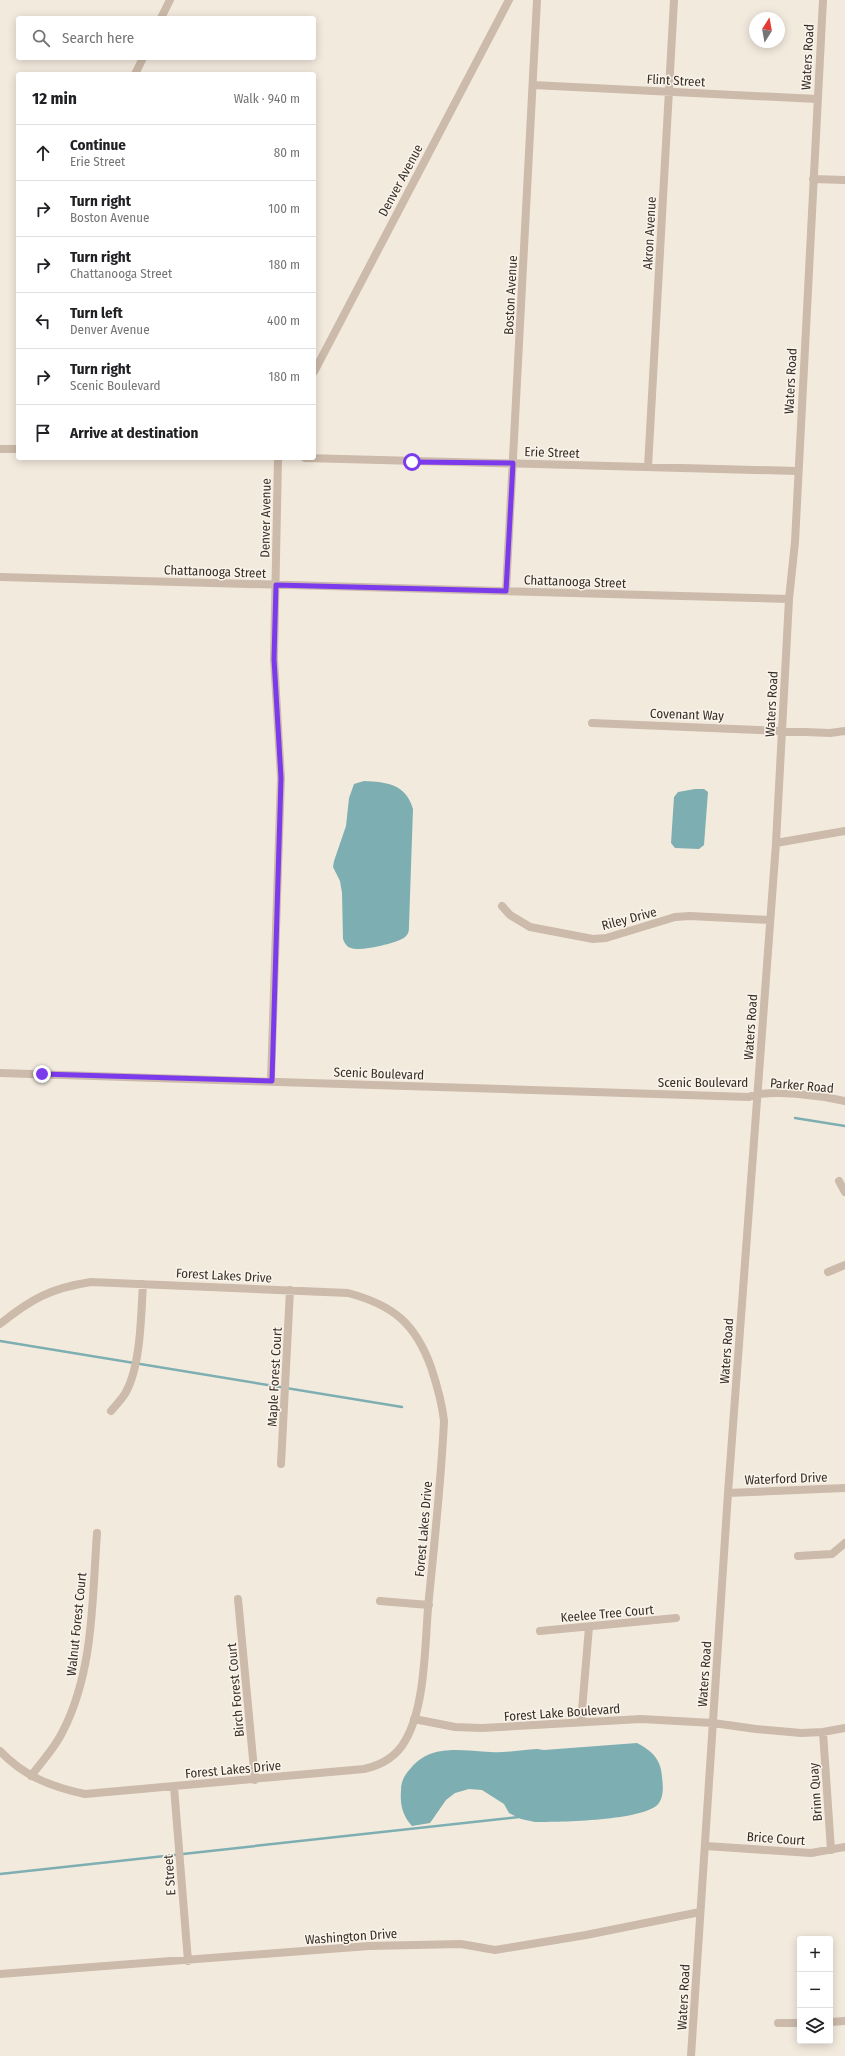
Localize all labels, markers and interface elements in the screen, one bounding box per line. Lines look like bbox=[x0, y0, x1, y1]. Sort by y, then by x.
north arrow bbox=[749, 12, 785, 48]
search box bbox=[16, 16, 316, 60]
street label: Waters Road bbox=[798, 24, 817, 90]
icon: search bbox=[30, 27, 52, 49]
text: Search here bbox=[62, 29, 134, 47]
street label: Flint Street bbox=[646, 71, 706, 90]
text: 12 min bbox=[32, 88, 77, 109]
text: Walk · 940 m bbox=[234, 91, 300, 106]
text: Continue bbox=[70, 136, 126, 154]
icon: ahead bbox=[32, 142, 54, 164]
street label: Denver Avenue bbox=[375, 142, 426, 219]
text: 80 m bbox=[274, 145, 300, 160]
text: Erie Street bbox=[70, 154, 125, 169]
text: Turn right bbox=[70, 192, 131, 210]
street label: Akron Avenue bbox=[640, 196, 659, 270]
icon: right bbox=[32, 198, 54, 220]
text: 100 m bbox=[268, 201, 300, 216]
text: Boston Avenue bbox=[70, 210, 149, 225]
text: Turn right bbox=[70, 248, 131, 266]
icon: right bbox=[32, 254, 54, 276]
street label: Boston Avenue bbox=[501, 255, 520, 335]
text: 180 m bbox=[269, 257, 300, 272]
text: Chattanooga Street bbox=[70, 266, 172, 281]
text: Turn left bbox=[70, 304, 123, 322]
icon: left bbox=[32, 310, 54, 332]
text: 400 m bbox=[267, 313, 300, 328]
text: Denver Avenue bbox=[70, 322, 150, 337]
street label: Waters Road bbox=[781, 348, 800, 414]
text: Turn right bbox=[70, 360, 131, 378]
icon: right bbox=[32, 366, 54, 388]
text: 180 m bbox=[269, 369, 300, 384]
text: Scenic Boulevard bbox=[70, 378, 161, 393]
icon: arrive bbox=[32, 422, 54, 444]
text: Arrive at destination bbox=[70, 424, 198, 442]
street label: Erie Street bbox=[524, 444, 581, 461]
route start bbox=[403, 453, 421, 471]
street label: Denver Avenue bbox=[257, 478, 274, 558]
street label: Chattanooga Street bbox=[164, 562, 267, 581]
street label: Chattanooga Street bbox=[524, 572, 627, 591]
street label: Waters Road bbox=[762, 671, 781, 737]
street label: Covenant Way bbox=[650, 706, 724, 723]
street label: Riley Drive bbox=[600, 904, 658, 933]
street label: Waters Road bbox=[741, 994, 760, 1061]
street label: Scenic Boulevard bbox=[333, 1064, 424, 1083]
route end bbox=[33, 1065, 51, 1083]
street label: Scenic Boulevard bbox=[658, 1075, 748, 1090]
street label: Parker Road bbox=[769, 1075, 834, 1096]
street label: Forest Lakes Drive bbox=[176, 1265, 272, 1286]
street label: Waters Road bbox=[717, 1318, 736, 1385]
street label: Maple Forest Court bbox=[264, 1326, 285, 1427]
street label: Waterford Drive bbox=[744, 1470, 828, 1487]
street label: Forest Lakes Drive bbox=[412, 1481, 435, 1578]
street label: Walnut Forest Court bbox=[64, 1571, 89, 1677]
street label: Keelee Tree Court bbox=[560, 1602, 655, 1625]
street label: Waters Road bbox=[695, 1641, 714, 1708]
street label: Birch Forest Court bbox=[224, 1642, 247, 1738]
street label: Forest Lake Boulevard bbox=[503, 1701, 621, 1724]
street label: Forest Lakes Drive bbox=[185, 1758, 282, 1781]
street label: Brinn Quay bbox=[806, 1762, 825, 1822]
street label: Brice Court bbox=[746, 1829, 806, 1848]
street label: E Street bbox=[161, 1853, 178, 1896]
street label: Washington Drive bbox=[304, 1926, 398, 1947]
map controls bbox=[797, 1936, 833, 2044]
button: + bbox=[797, 1936, 833, 1972]
street label: Waters Road bbox=[674, 1964, 693, 2030]
button: − bbox=[797, 1972, 833, 2008]
button: layers bbox=[797, 2008, 833, 2044]

